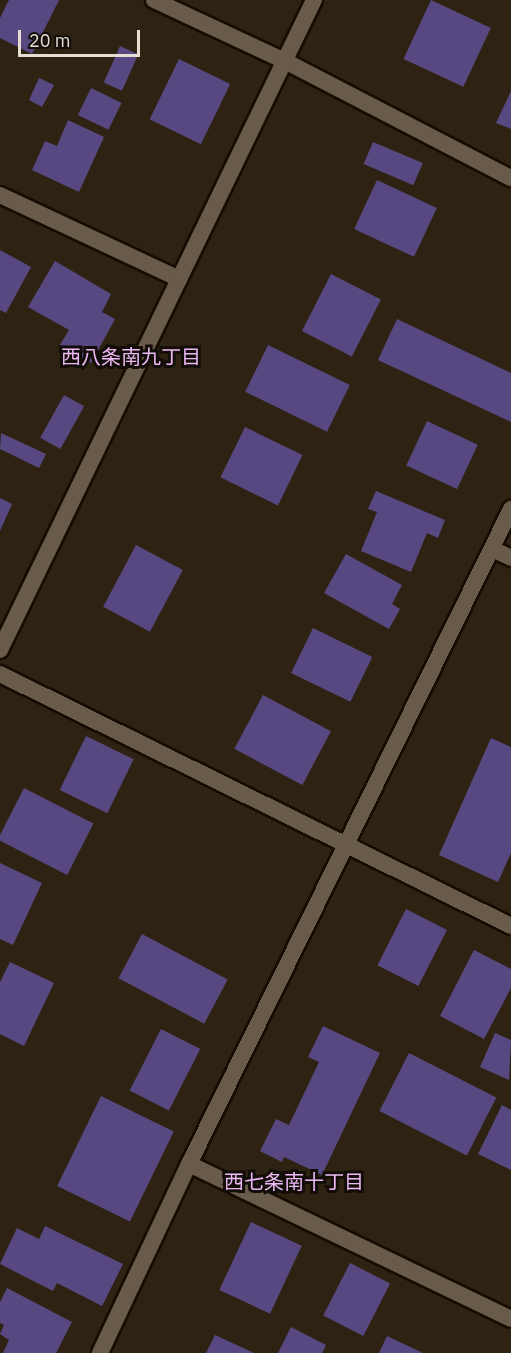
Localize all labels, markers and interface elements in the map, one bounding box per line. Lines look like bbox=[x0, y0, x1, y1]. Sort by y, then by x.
scale bar bbox=[21, 18, 142, 56]
text: 20 m bbox=[29, 29, 71, 52]
district label: 西八条南九丁目 bbox=[61, 344, 201, 368]
district label: 西七条南十丁目 bbox=[224, 1169, 364, 1193]

